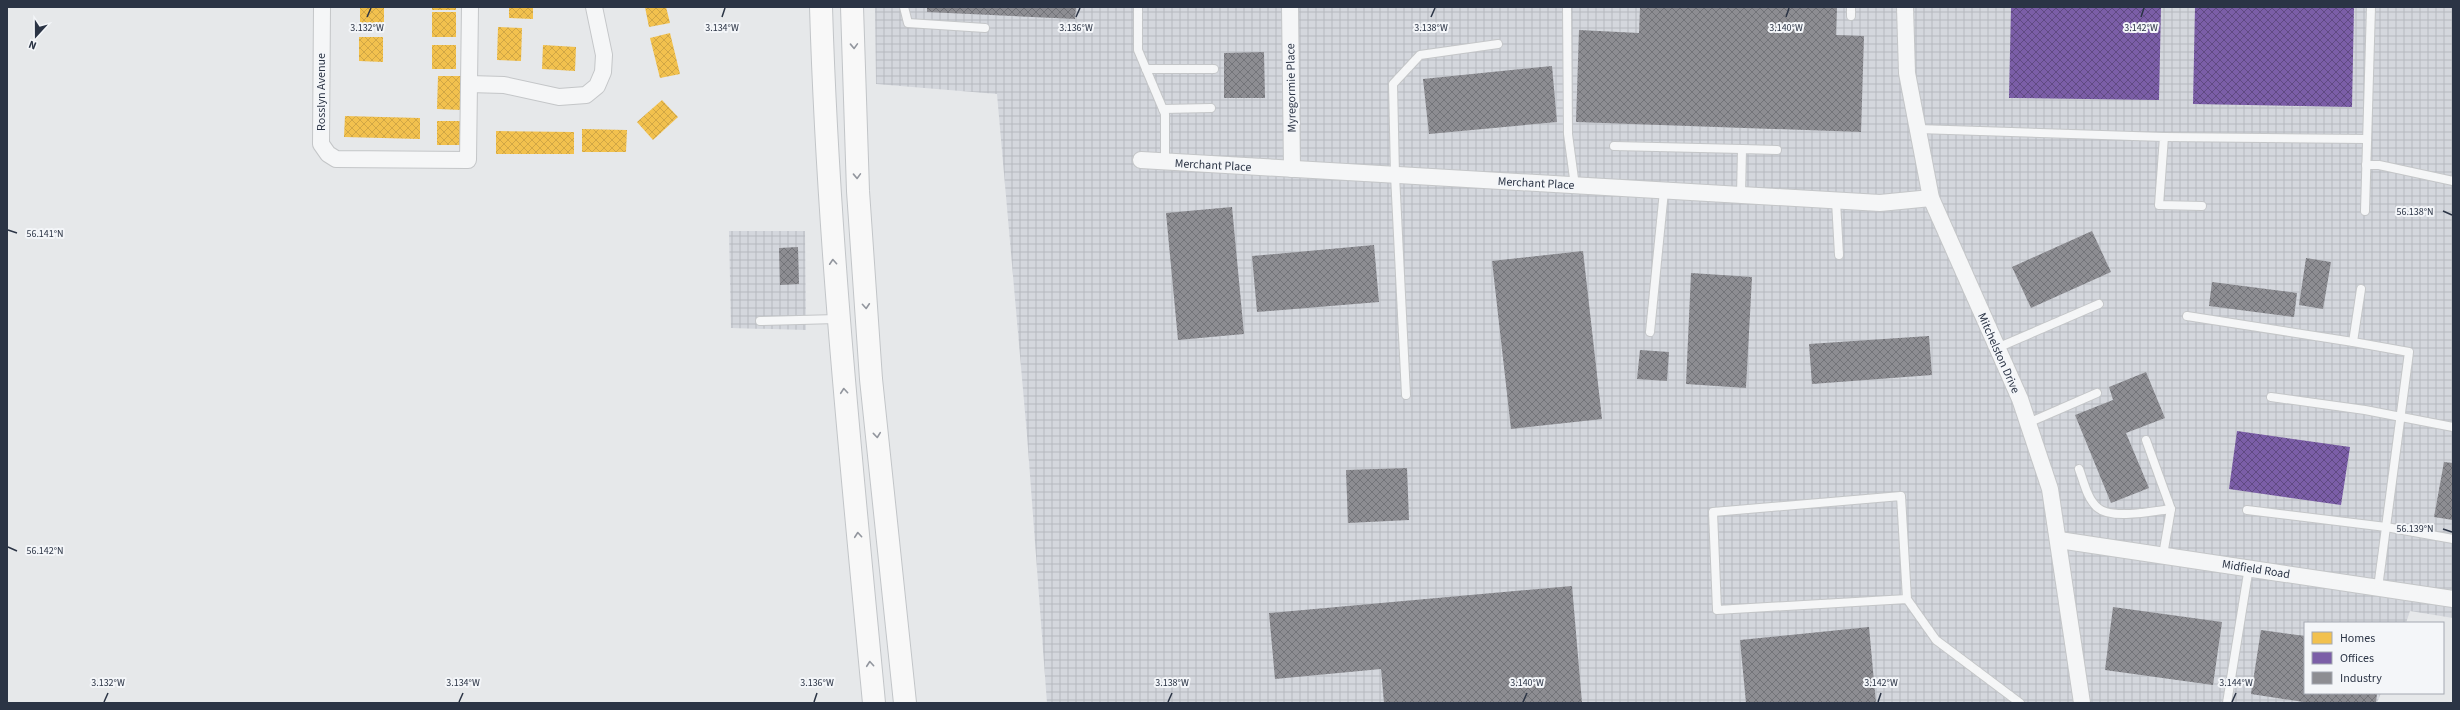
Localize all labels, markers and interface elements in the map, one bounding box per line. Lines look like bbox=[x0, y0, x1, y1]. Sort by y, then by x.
north arrow bbox=[16, 16, 56, 56]
text: 3.132°W bbox=[350, 21, 384, 35]
text: 3.134°W bbox=[705, 21, 739, 35]
text: 3.136°W bbox=[1059, 21, 1093, 35]
text: 3.138°W bbox=[1414, 21, 1448, 35]
text: 3.140°W bbox=[1769, 21, 1803, 35]
text: 3.142°W bbox=[2124, 21, 2158, 35]
text: N bbox=[26, 37, 39, 53]
one-way arrow bbox=[849, 43, 858, 49]
street label: Myregormie Place bbox=[1282, 43, 1301, 133]
street label: Rosslyn Avenue bbox=[313, 53, 330, 131]
street label: Merchant Place bbox=[1174, 155, 1252, 176]
one-way arrow bbox=[853, 173, 861, 179]
street label: Merchant Place bbox=[1497, 173, 1575, 194]
text: 56.138°N bbox=[2396, 205, 2434, 219]
text: 56.141°N bbox=[26, 227, 64, 241]
one-way arrow bbox=[829, 259, 838, 265]
one-way arrow bbox=[861, 303, 870, 309]
street label: Mitchelston Drive bbox=[1973, 310, 2024, 396]
one-way arrow bbox=[840, 388, 849, 394]
one-way arrow bbox=[872, 432, 881, 438]
text: 56.139°N bbox=[2396, 522, 2434, 536]
one-way arrow bbox=[853, 532, 862, 538]
text: 56.142°N bbox=[26, 544, 64, 558]
street label: Midfield Road bbox=[2221, 556, 2291, 583]
legend bbox=[2304, 622, 2444, 694]
text: Homes bbox=[2340, 630, 2375, 647]
text: Offices bbox=[2340, 650, 2374, 667]
one-way arrow bbox=[866, 661, 875, 667]
text: Industry bbox=[2340, 670, 2382, 687]
text: 3.132°W bbox=[91, 676, 125, 690]
text: 3.134°W bbox=[446, 676, 480, 690]
text: 3.136°W bbox=[800, 676, 834, 690]
text: 3.138°W bbox=[1155, 676, 1189, 690]
text: 3.140°W bbox=[1510, 676, 1544, 690]
text: 3.142°W bbox=[1864, 676, 1898, 690]
text: 3.144°W bbox=[2219, 676, 2253, 690]

